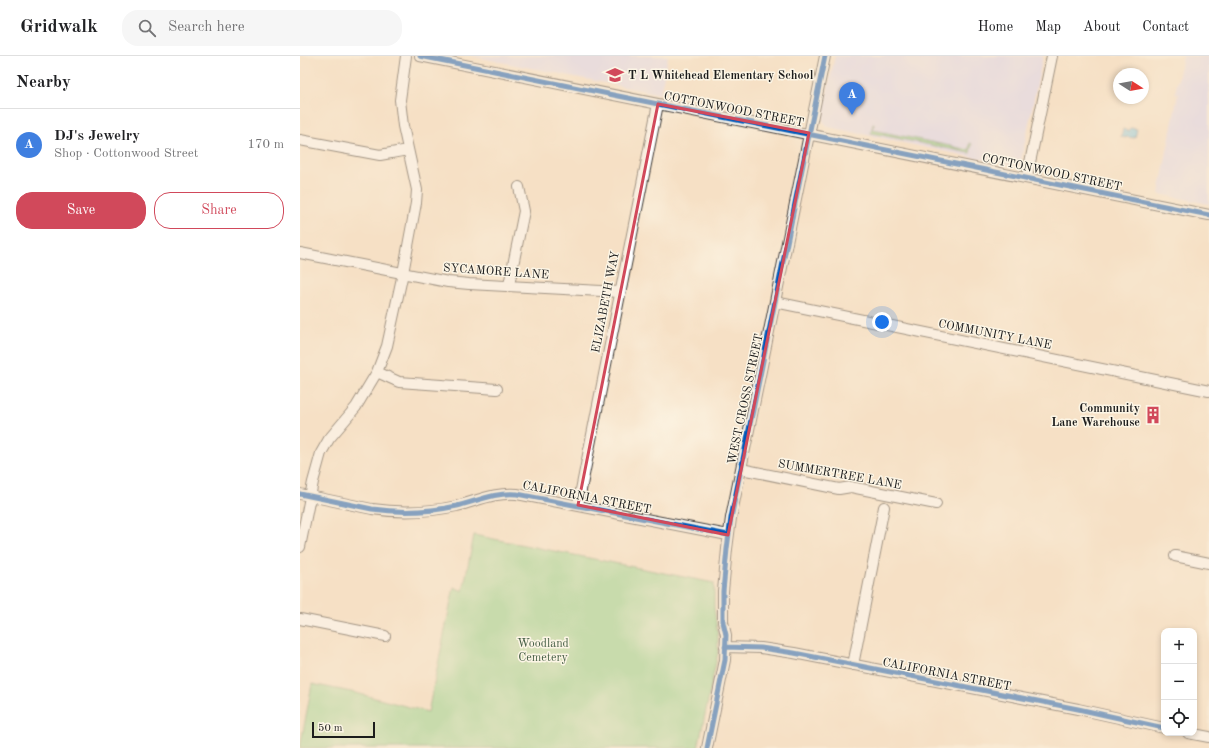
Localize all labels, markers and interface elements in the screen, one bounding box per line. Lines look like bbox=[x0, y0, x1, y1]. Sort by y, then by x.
search box bbox=[122, 10, 402, 46]
icon: search bbox=[136, 17, 158, 39]
text: Gridwalk bbox=[20, 18, 98, 37]
text: Search here bbox=[168, 20, 245, 35]
text: Home bbox=[978, 20, 1013, 34]
text: Map bbox=[1035, 20, 1061, 34]
text: About bbox=[1083, 20, 1120, 34]
text: Contact bbox=[1142, 20, 1189, 34]
school or university icon: T L Whitehead Elementary School bbox=[605, 65, 625, 85]
north arrow bbox=[1113, 68, 1149, 104]
place label: T L Whitehead Elementary School bbox=[628, 70, 814, 82]
text: Nearby bbox=[16, 74, 71, 91]
pin: A bbox=[839, 82, 865, 115]
street label: COTTONWOOD STREET bbox=[663, 90, 805, 129]
text: DJ's Jewelry bbox=[54, 129, 140, 144]
text: A bbox=[24, 138, 34, 151]
text: 170 m bbox=[247, 138, 284, 151]
text: Shop · Cottonwood Street bbox=[54, 147, 198, 160]
street label: COTTONWOOD STREET bbox=[981, 152, 1123, 194]
button: Save bbox=[16, 192, 146, 229]
button: Share bbox=[154, 192, 284, 229]
street label: ELIZABETH WAY bbox=[590, 250, 622, 354]
street label: SYCAMORE LANE bbox=[443, 262, 549, 282]
your location bbox=[872, 312, 892, 332]
street label: COMMUNITY LANE bbox=[937, 318, 1053, 352]
street label: WEST CROSS STREET bbox=[726, 333, 766, 466]
place label: Community Lane Warehouse bbox=[1051, 403, 1140, 429]
building icon: Community Lane Warehouse bbox=[1143, 405, 1163, 425]
street label: SUMMERTREE LANE bbox=[777, 458, 903, 492]
street label: CALIFORNIA STREET bbox=[522, 480, 652, 516]
map controls bbox=[1161, 628, 1197, 736]
button: + bbox=[1161, 628, 1197, 664]
park label: Woodland Cemetery bbox=[517, 638, 569, 664]
street label: CALIFORNIA STREET bbox=[882, 657, 1012, 693]
button: − bbox=[1161, 664, 1197, 700]
button: locate bbox=[1161, 700, 1197, 736]
scale bar bbox=[312, 720, 375, 739]
text: 50 m bbox=[318, 723, 343, 734]

